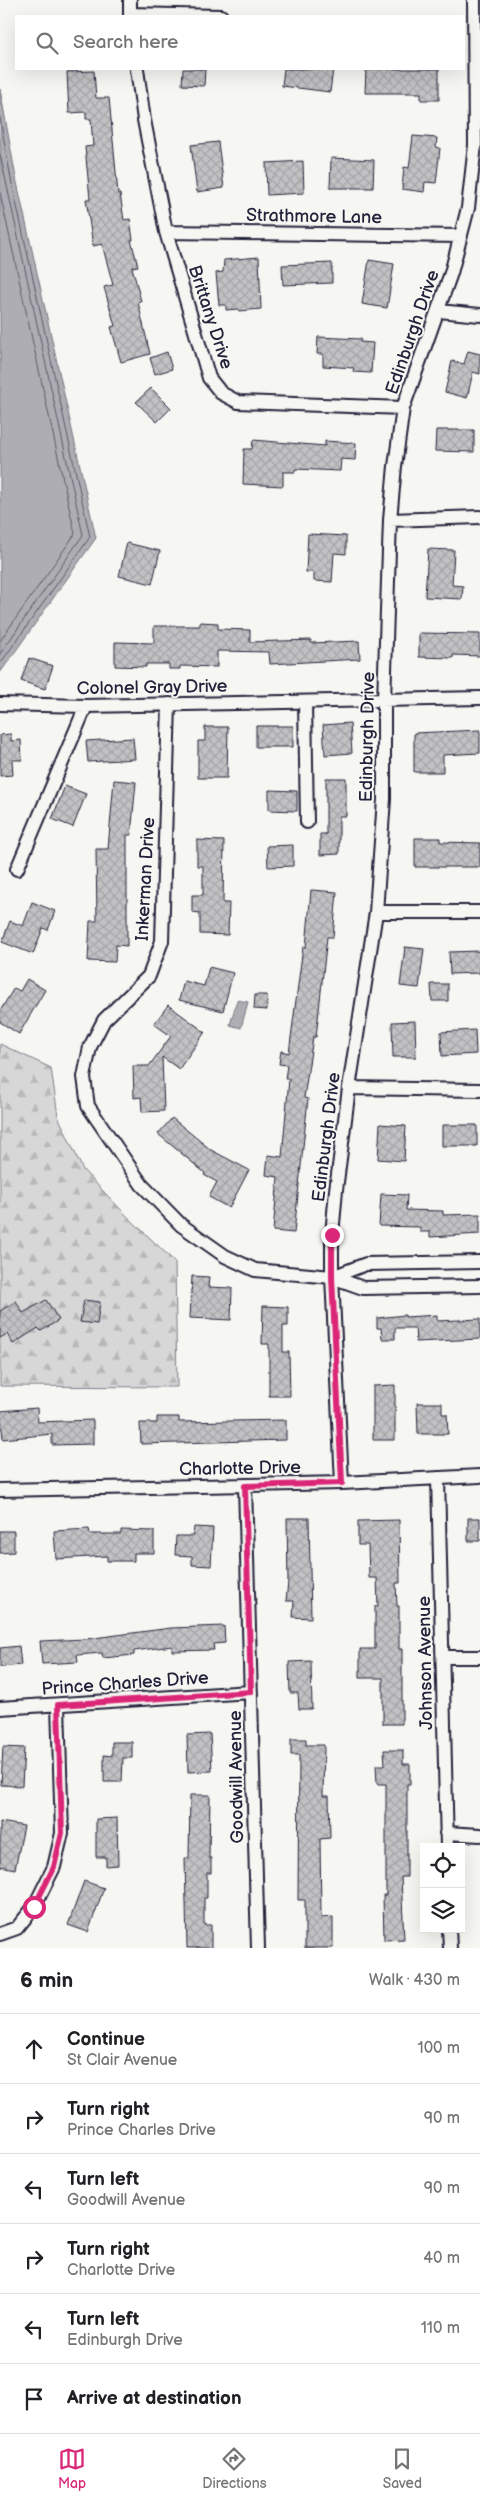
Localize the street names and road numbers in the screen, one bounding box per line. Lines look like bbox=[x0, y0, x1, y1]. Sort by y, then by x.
street label: Strathmore Lane bbox=[246, 205, 382, 228]
street label: Brittany Drive bbox=[184, 263, 237, 372]
street label: Edinburgh Drive bbox=[381, 267, 444, 397]
street label: Edinburgh Drive bbox=[356, 671, 379, 802]
street label: Colonel Gray Drive bbox=[76, 676, 228, 699]
street label: Inkerman Drive bbox=[132, 816, 159, 941]
street label: Edinburgh Drive bbox=[308, 1071, 345, 1203]
street label: Charlotte Drive bbox=[179, 1457, 301, 1480]
street label: Johnson Avenue bbox=[414, 1596, 437, 1730]
street label: Prince Charles Drive bbox=[41, 1667, 210, 1700]
street label: Goodwill Avenue bbox=[225, 1710, 248, 1844]

